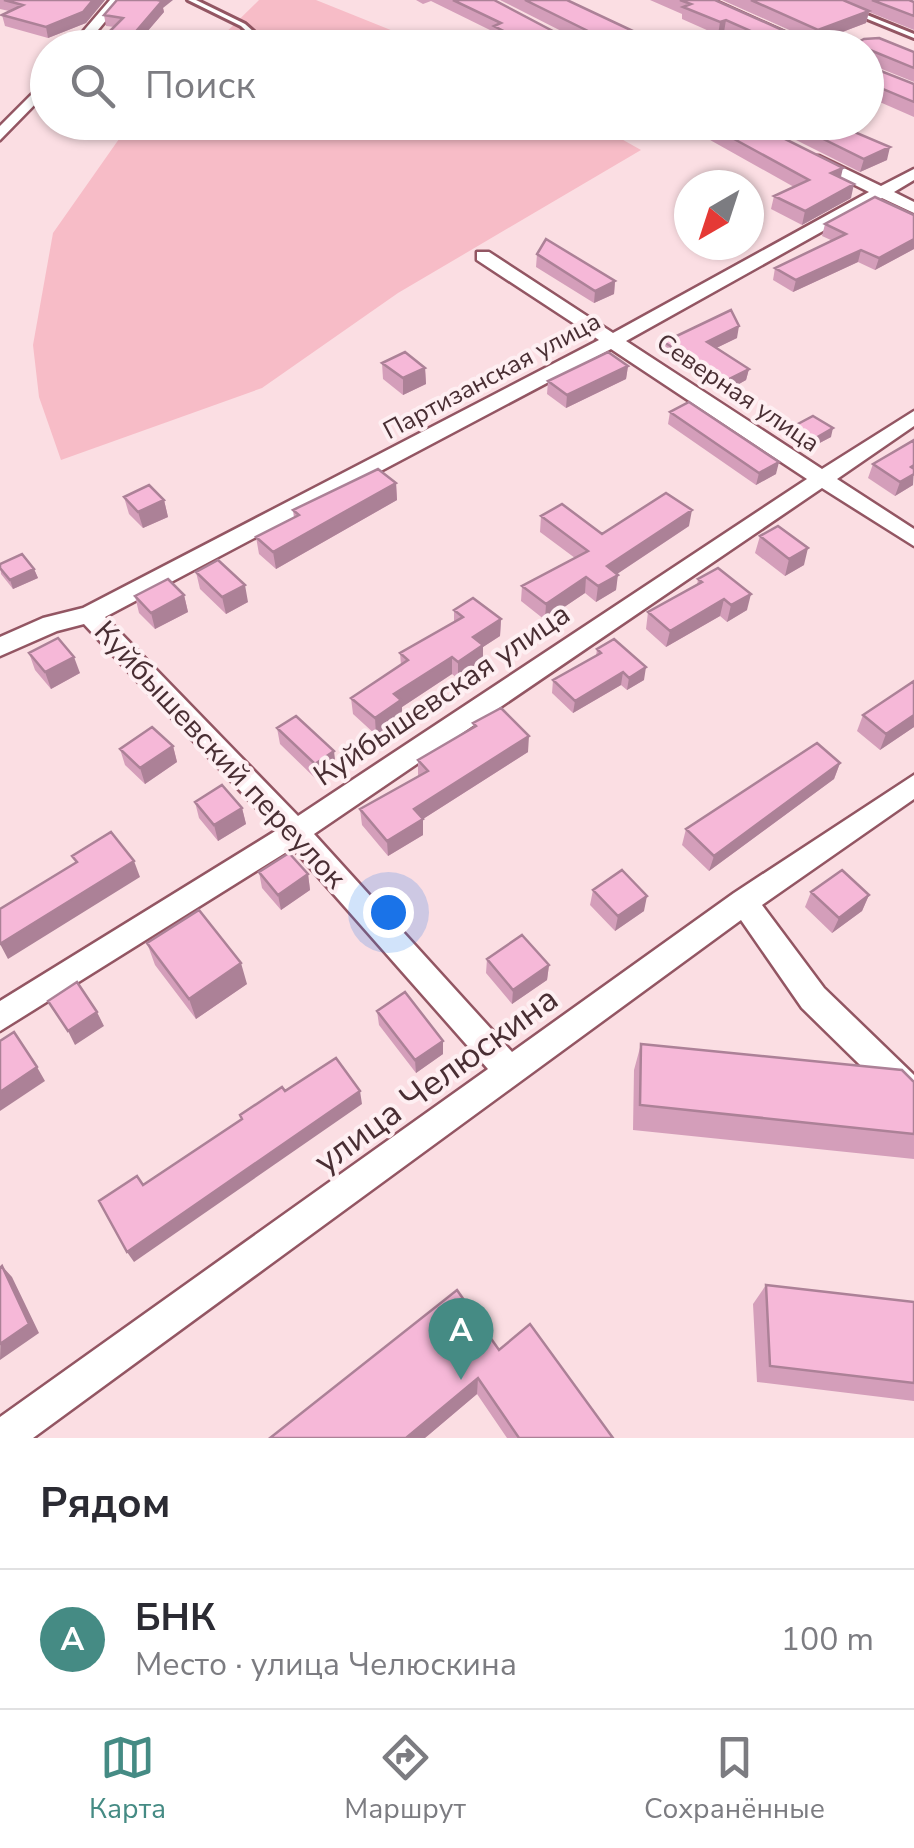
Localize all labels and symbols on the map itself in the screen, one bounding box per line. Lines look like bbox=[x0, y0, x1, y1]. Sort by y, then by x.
north arrow bbox=[674, 170, 764, 260]
street label: Партизанская улица bbox=[377, 304, 607, 448]
street label: Северная улица bbox=[650, 326, 826, 460]
street label: Куйбышевская улица bbox=[306, 594, 578, 796]
street label: Куйбышевский переулок bbox=[85, 612, 355, 898]
your location bbox=[363, 887, 414, 938]
street label: улица Челюскина bbox=[304, 975, 568, 1185]
pin: A bbox=[428, 1298, 494, 1380]

